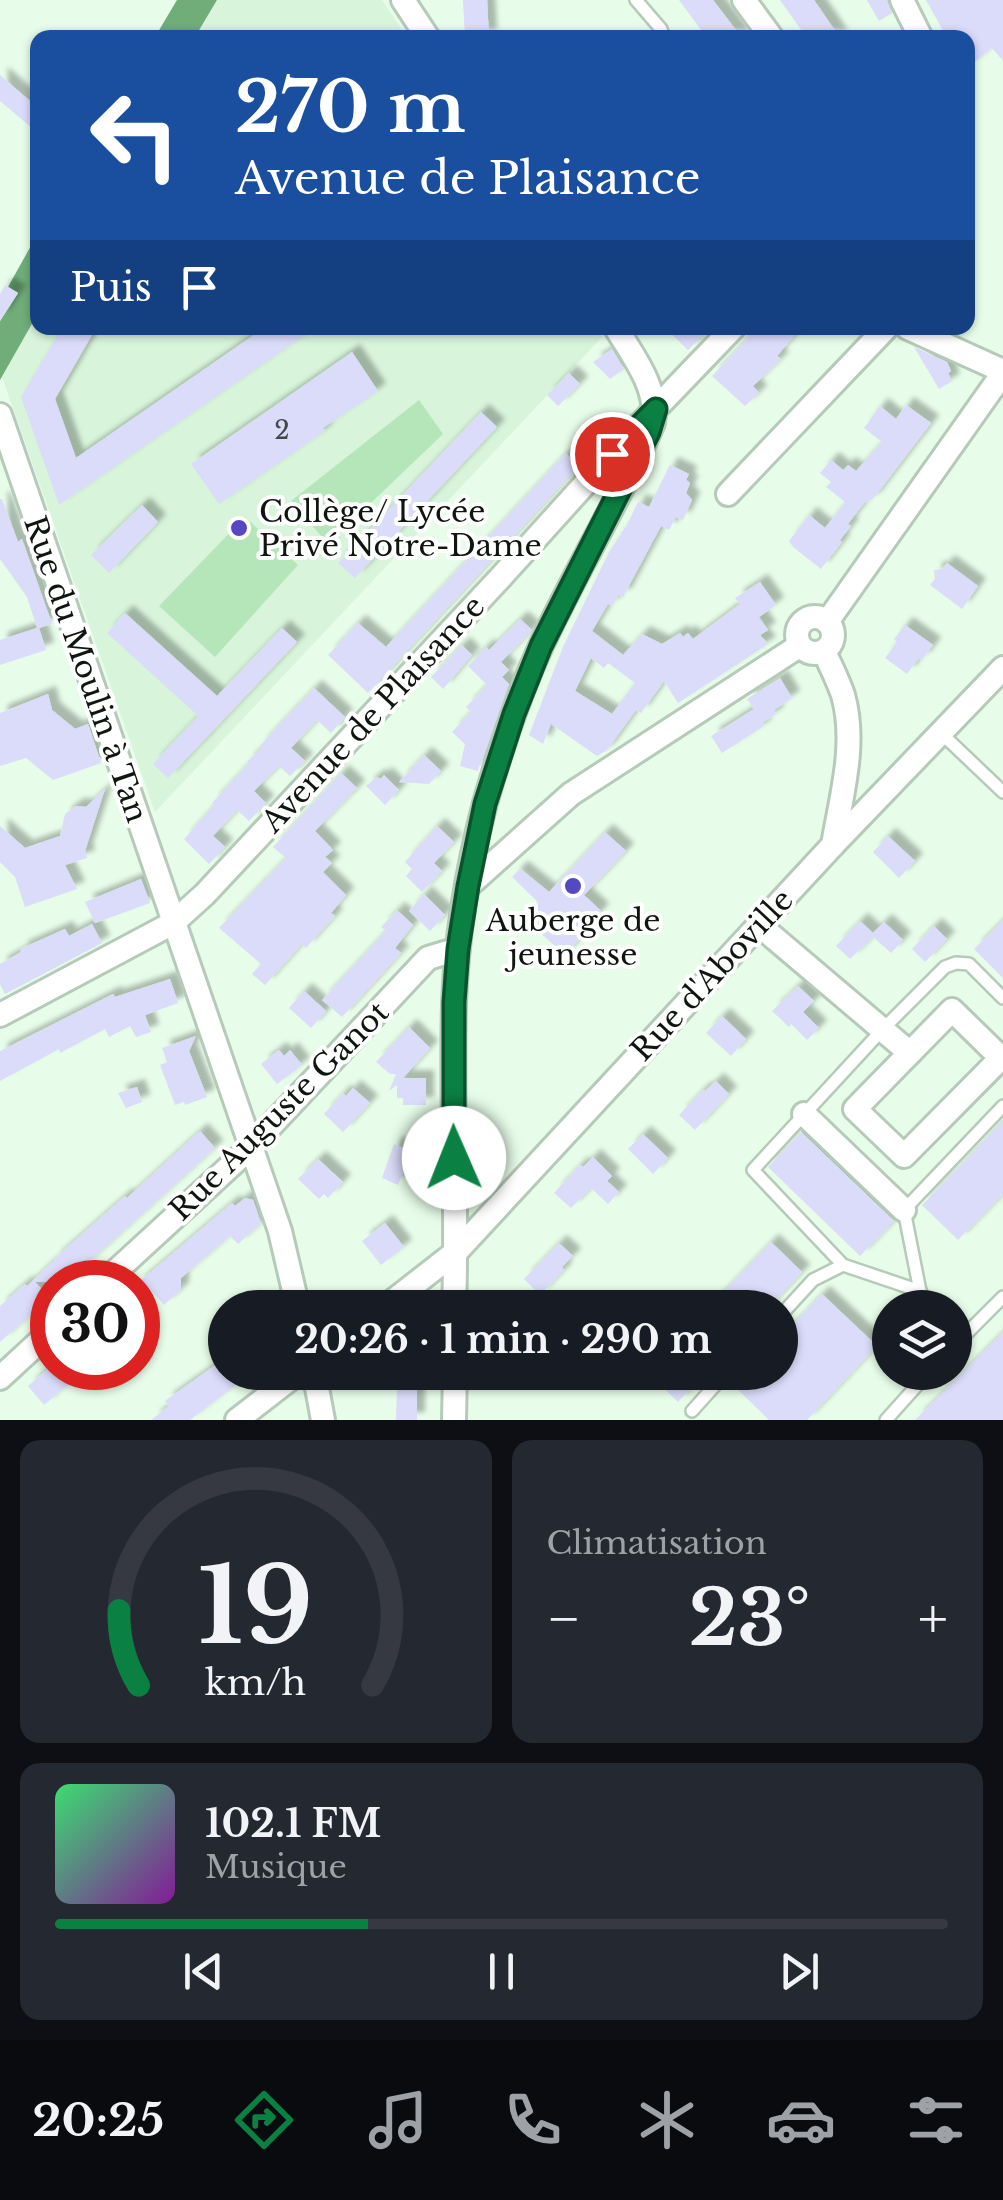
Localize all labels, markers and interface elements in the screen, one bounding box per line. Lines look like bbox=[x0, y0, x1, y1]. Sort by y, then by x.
text: 270 m bbox=[235, 64, 466, 151]
icon: left bbox=[70, 70, 200, 200]
text: Avenue de Plaisance bbox=[235, 150, 700, 206]
icon: arrive bbox=[172, 260, 227, 315]
text: Puis bbox=[70, 264, 152, 311]
pin bbox=[570, 412, 655, 497]
house number: 2 bbox=[274, 415, 290, 446]
icon: arrive bbox=[585, 427, 640, 482]
place label: Collège/ Lycée Privé Notre-Dame bbox=[259, 493, 542, 564]
street label: Rue du Moulin à Tan bbox=[16, 511, 156, 827]
marker: Collège/ Lycée Privé Notre-Dame bbox=[228, 517, 250, 539]
street label: Avenue de Plaisance bbox=[253, 588, 492, 841]
marker: Auberge de jeunesse bbox=[562, 875, 584, 897]
street label: Rue d'Aboville bbox=[623, 882, 801, 1068]
place label: Auberge de jeunesse bbox=[484, 902, 661, 973]
street label: Rue Auguste Ganot bbox=[162, 993, 397, 1228]
position arrow bbox=[402, 1106, 506, 1210]
speed limit sign: 30 bbox=[30, 1260, 160, 1390]
map controls bbox=[872, 1290, 972, 1390]
button: layers bbox=[872, 1290, 972, 1390]
text: 20:26 · 1 min · 290 m bbox=[294, 1316, 712, 1363]
text: Climatisation bbox=[547, 1523, 767, 1563]
text: 19 bbox=[198, 1542, 313, 1671]
text: 23° bbox=[689, 1572, 810, 1665]
text: − bbox=[547, 1585, 581, 1653]
text: + bbox=[918, 1585, 948, 1653]
text: km/h bbox=[205, 1660, 306, 1705]
text: 102.1 FM bbox=[205, 1800, 381, 1847]
text: Musique bbox=[205, 1847, 347, 1887]
icon: previous bbox=[176, 1944, 231, 1999]
icon: pause bbox=[474, 1944, 529, 1999]
icon: next bbox=[772, 1944, 827, 1999]
icon: directions bbox=[229, 2085, 299, 2155]
icon: music bbox=[363, 2085, 433, 2155]
icon: phone bbox=[498, 2085, 568, 2155]
icon: climate bbox=[632, 2085, 702, 2155]
icon: car bbox=[766, 2085, 836, 2155]
icon: filters bbox=[901, 2085, 971, 2155]
text: 20:25 bbox=[32, 2092, 164, 2148]

